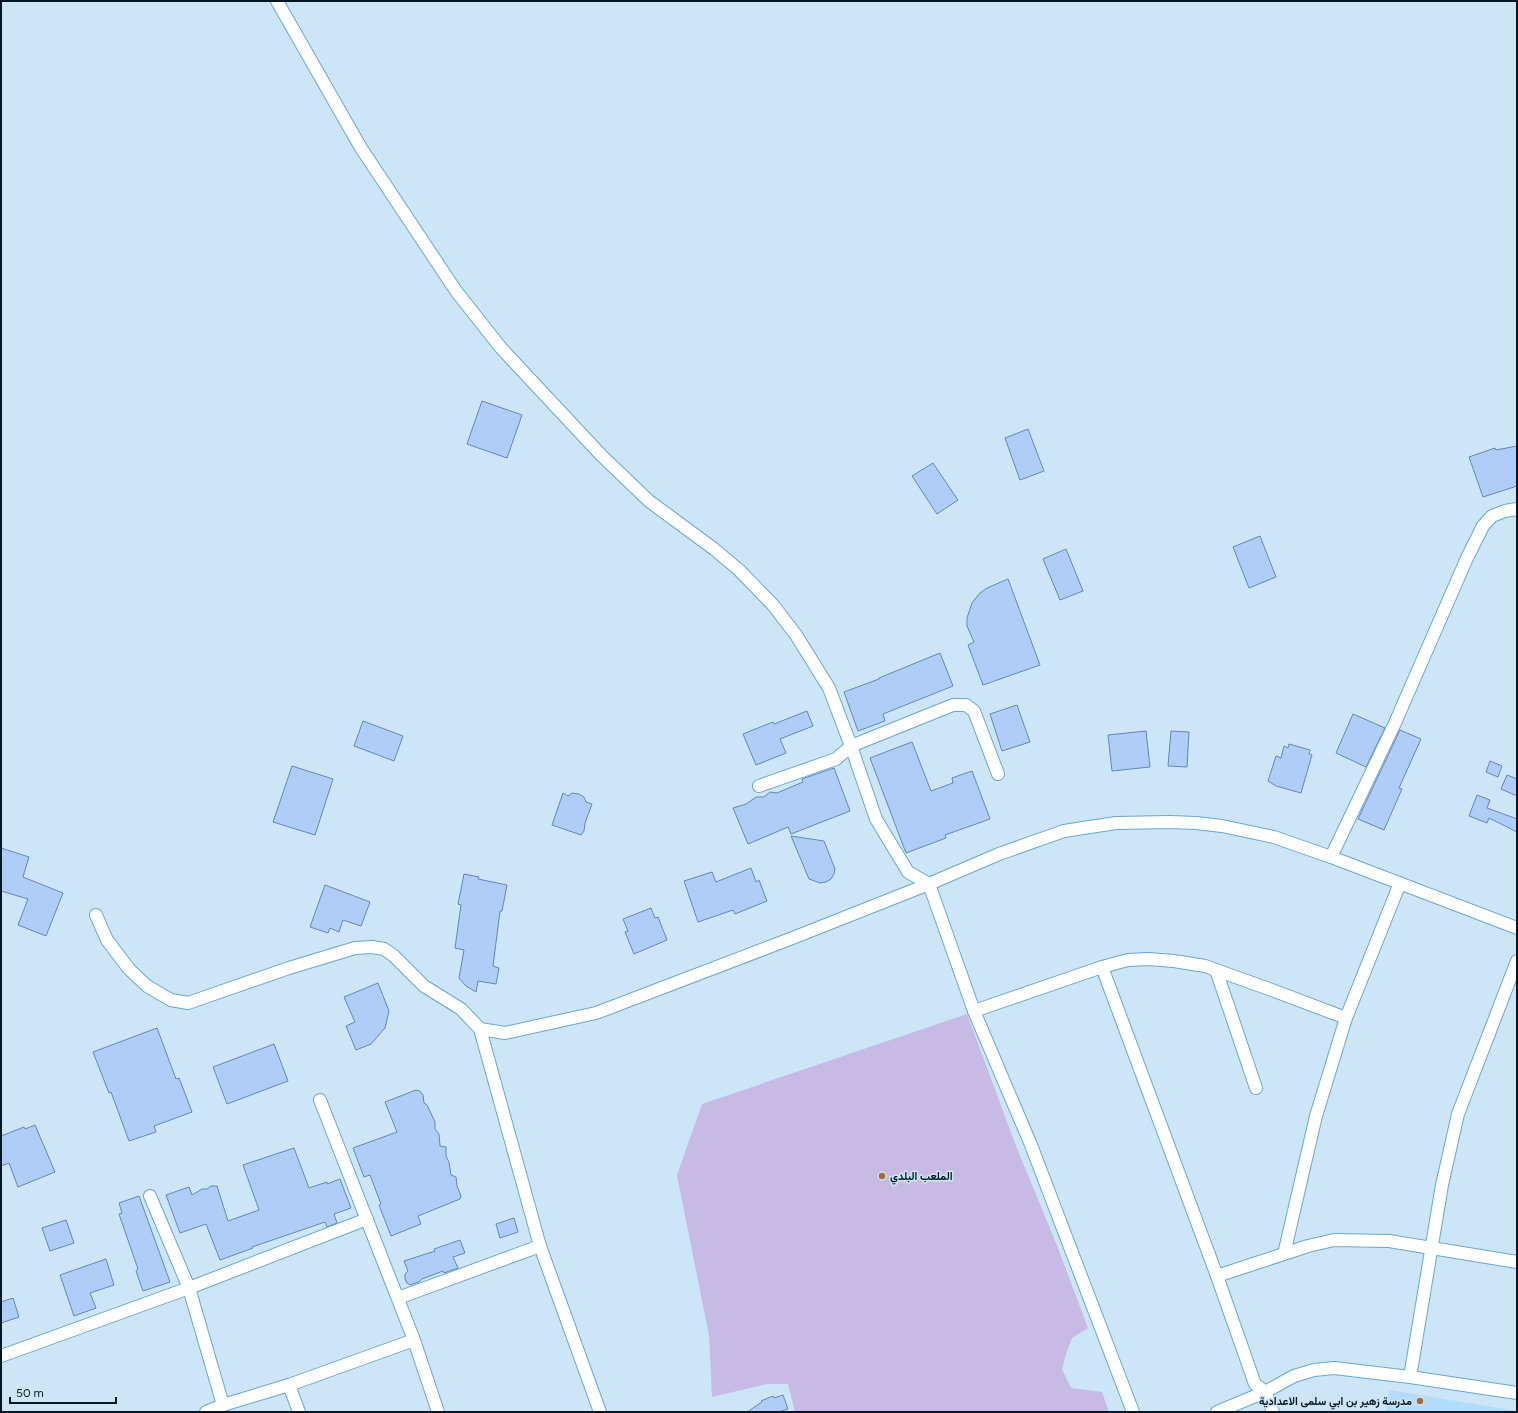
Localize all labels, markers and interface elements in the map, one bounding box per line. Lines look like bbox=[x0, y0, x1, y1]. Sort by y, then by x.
place label: الملعب البلدي bbox=[890, 1170, 953, 1185]
marker: الملعب البلدي bbox=[877, 1171, 887, 1181]
scale bar bbox=[10, 1379, 116, 1405]
text: 50 m bbox=[16, 1386, 44, 1400]
place label: مدرسة زهير بن ابي سلمى الاعدادية bbox=[1259, 1395, 1412, 1410]
marker: مدرسة زهير بن ابي سلمى الاعدادية bbox=[1415, 1396, 1425, 1406]

